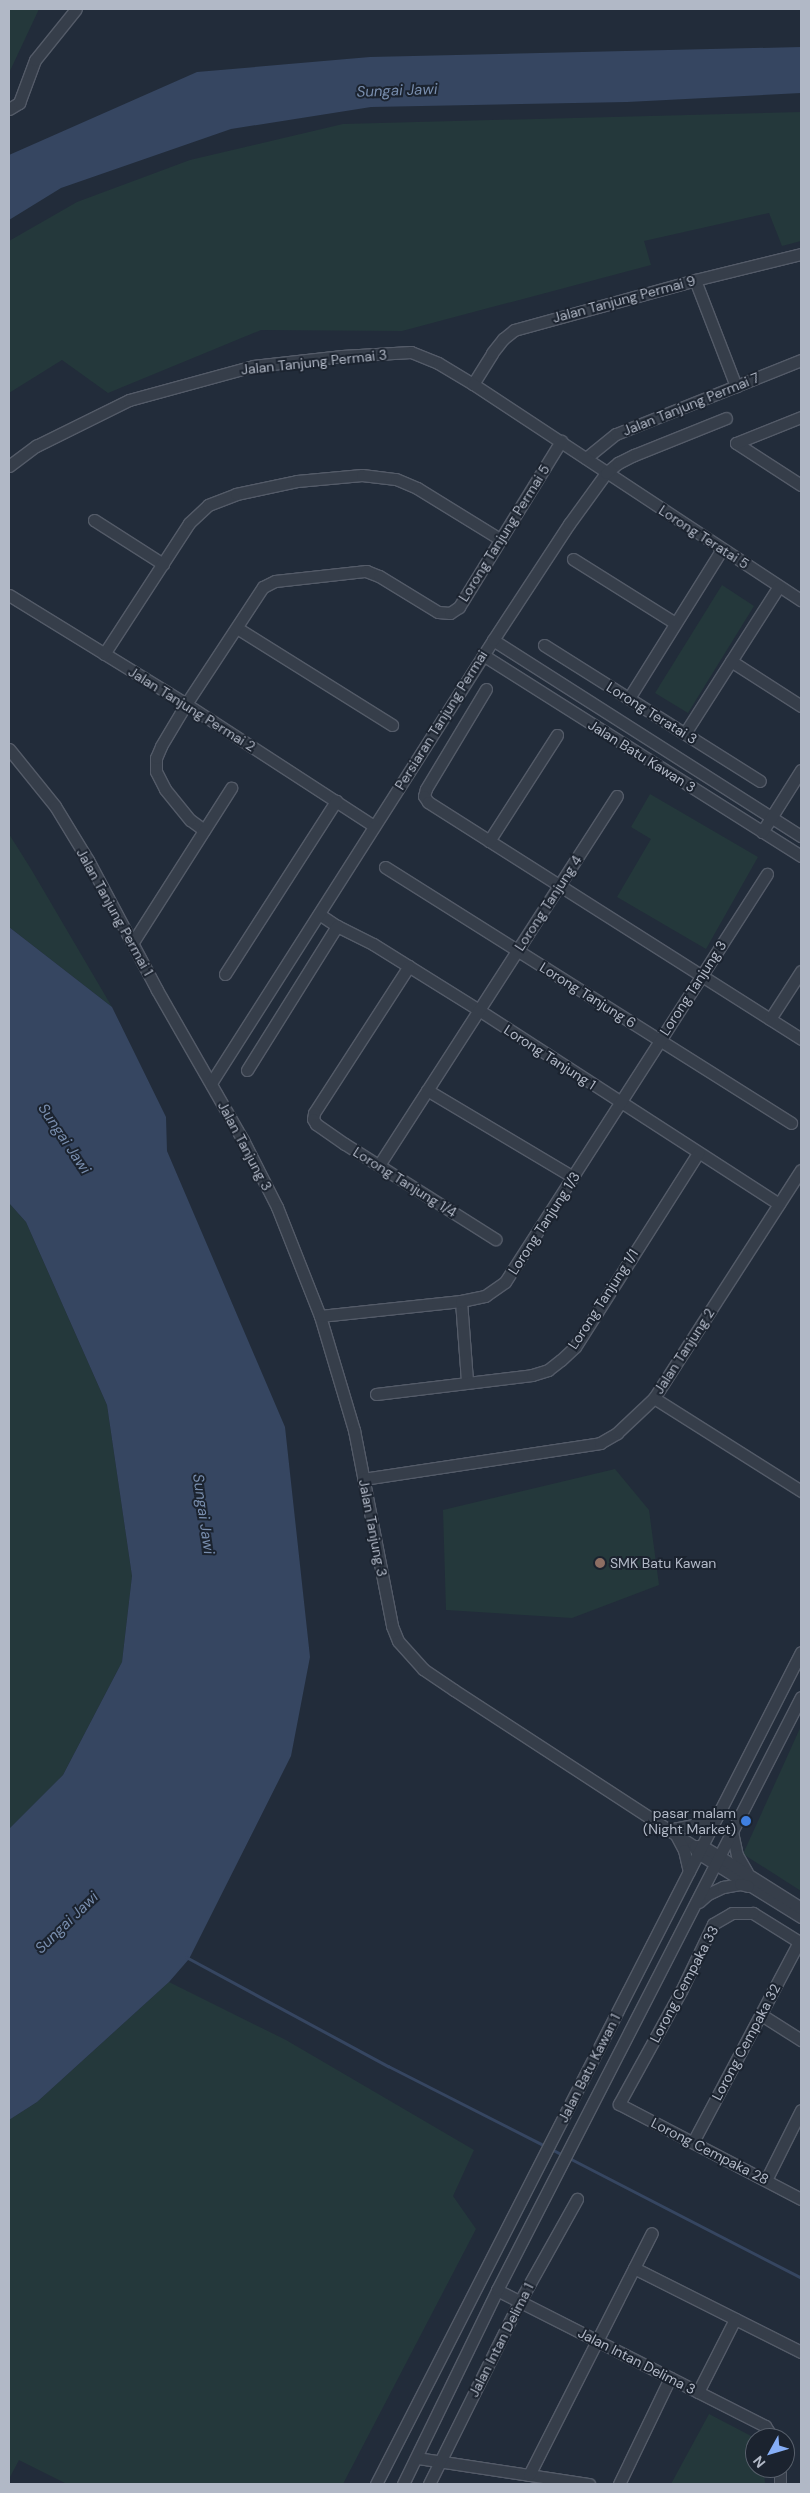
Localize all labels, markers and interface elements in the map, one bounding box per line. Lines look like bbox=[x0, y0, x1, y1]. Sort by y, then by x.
water label: Sungai Jawi bbox=[356, 81, 438, 101]
street label: Jalan Tanjung Permai 9 bbox=[551, 272, 697, 326]
street label: Jalan Tanjung Permai 3 bbox=[240, 346, 388, 378]
street label: Jalan Tanjung Permai 7 bbox=[620, 369, 762, 439]
street label: Lorong Tanjung Permai 5 bbox=[455, 461, 553, 605]
street label: Lorong Teratai 5 bbox=[656, 502, 752, 572]
street label: Persiaran Tanjung Permai bbox=[391, 647, 491, 793]
street label: Jalan Tanjung Permai 2 bbox=[125, 663, 259, 755]
street label: Lorong Teratai 3 bbox=[604, 678, 700, 748]
street label: Jalan Batu Kawan 3 bbox=[585, 716, 699, 796]
street label: Jalan Tanjung Permai 1 bbox=[73, 845, 157, 979]
street label: Lorong Tanjung 4 bbox=[511, 852, 585, 954]
street label: Lorong Tanjung 3 bbox=[656, 937, 730, 1039]
street label: Lorong Tanjung 6 bbox=[537, 959, 639, 1031]
street label: Lorong Tanjung 1 bbox=[501, 1021, 599, 1093]
street label: Jalan Tanjung 3 bbox=[214, 1098, 276, 1194]
water label: Sungai Jawi bbox=[34, 1100, 94, 1178]
street label: Lorong Tanjung 1/4 bbox=[350, 1143, 460, 1221]
street label: Lorong Tanjung 1/3 bbox=[504, 1168, 584, 1278]
street label: Lorong Tanjung 1/1 bbox=[564, 1246, 642, 1352]
street label: Jalan Tanjung 2 bbox=[650, 1305, 718, 1397]
water label: Sungai Jawi bbox=[188, 1473, 218, 1555]
street label: Jalan Tanjung 3 bbox=[355, 1478, 391, 1578]
place label: SMK Batu Kawan bbox=[610, 1555, 716, 1571]
marker: SMK Batu Kawan bbox=[594, 1557, 606, 1569]
place label: pasar malam (Night Market) bbox=[643, 1805, 736, 1838]
marker: pasar malam (Night Market) bbox=[740, 1815, 752, 1827]
water label: Sungai Jawi bbox=[32, 1888, 102, 1958]
street label: Lorong Cempaka 33 bbox=[646, 1923, 722, 2045]
street label: Lorong Cempaka 32 bbox=[708, 1981, 784, 2103]
street label: Jalan Batu Kawan 1 bbox=[554, 2011, 624, 2125]
street label: Lorong Cempaka 28 bbox=[648, 2114, 772, 2188]
street label: Jalan Intan Delima 1 bbox=[465, 2280, 537, 2400]
street label: Jalan Intan Delima 3 bbox=[576, 2324, 698, 2398]
north arrow bbox=[745, 2428, 795, 2478]
text: N bbox=[749, 2452, 769, 2471]

